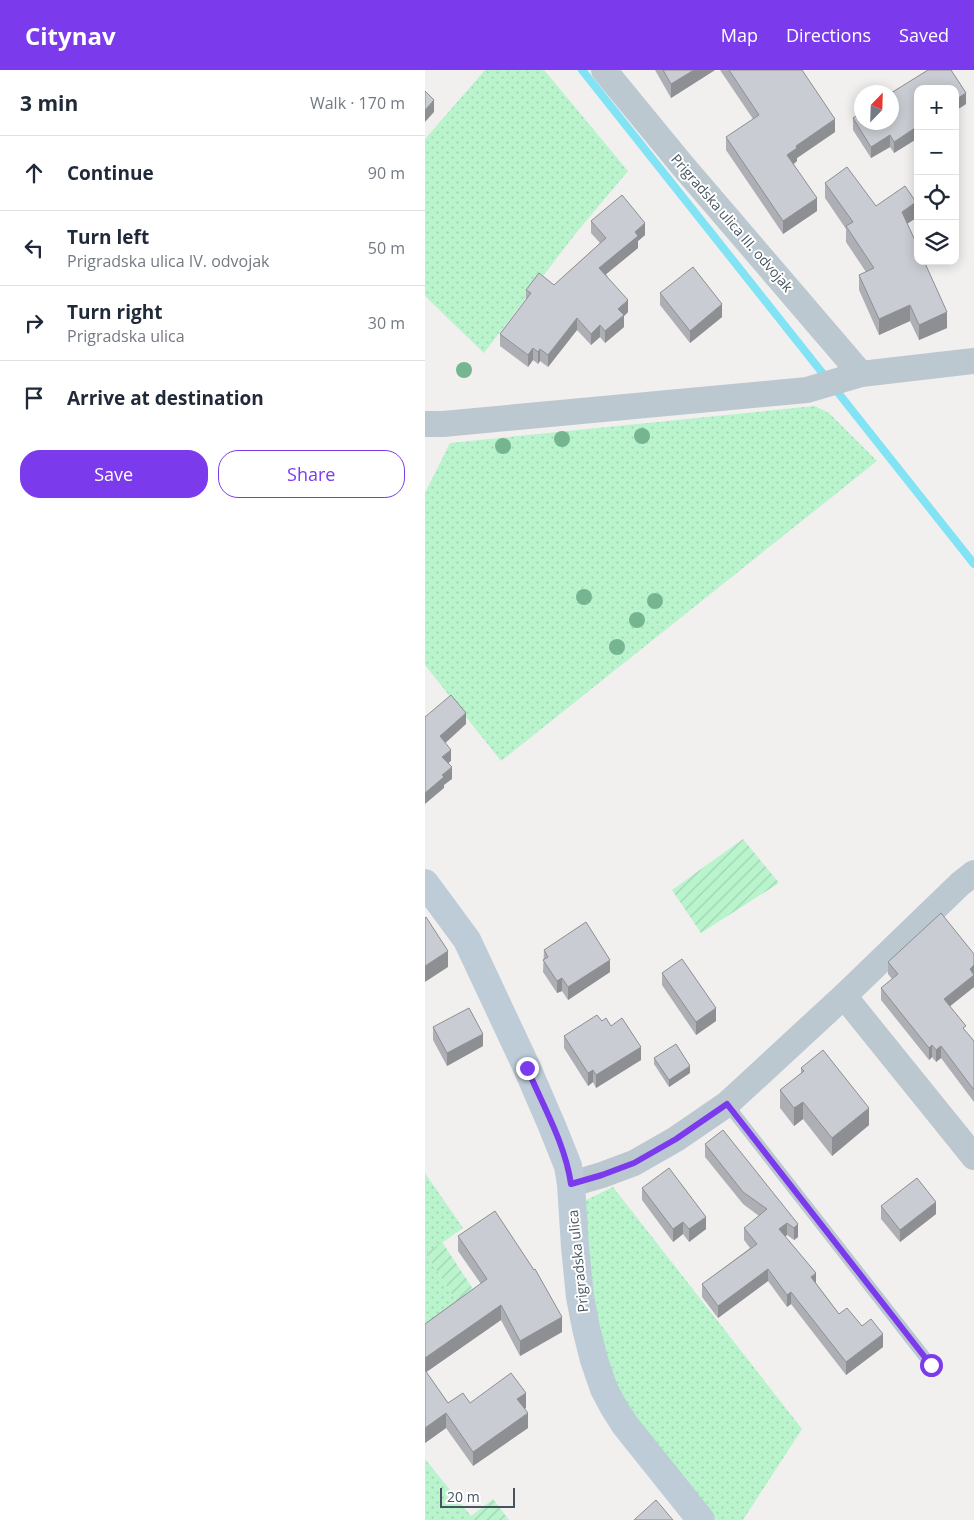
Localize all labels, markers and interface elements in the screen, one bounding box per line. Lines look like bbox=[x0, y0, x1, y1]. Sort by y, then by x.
text: Citynav bbox=[25, 19, 116, 52]
text: Map bbox=[721, 23, 758, 47]
text: Directions bbox=[786, 23, 871, 47]
text: Saved bbox=[899, 23, 949, 47]
north arrow bbox=[854, 85, 899, 130]
map controls bbox=[914, 85, 959, 265]
button: + bbox=[914, 85, 959, 130]
text: 3 min bbox=[20, 89, 78, 117]
text: Walk · 170 m bbox=[310, 92, 405, 114]
button: − bbox=[914, 130, 959, 175]
street label: Prigradska ulica III. odvojak bbox=[667, 150, 798, 296]
icon: ahead bbox=[20, 159, 48, 187]
text: Continue bbox=[67, 160, 154, 186]
text: 90 m bbox=[368, 162, 405, 184]
button: locate bbox=[914, 175, 959, 220]
button: layers bbox=[914, 220, 959, 265]
text: Turn left bbox=[67, 224, 149, 250]
icon: left bbox=[20, 234, 48, 262]
text: 50 m bbox=[368, 237, 405, 259]
text: Prigradska ulica IV. odvojak bbox=[67, 250, 270, 272]
text: Turn right bbox=[67, 299, 162, 325]
icon: right bbox=[20, 309, 48, 337]
text: 30 m bbox=[368, 312, 405, 334]
text: Prigradska ulica bbox=[67, 325, 185, 347]
icon: arrive bbox=[20, 384, 48, 412]
text: Arrive at destination bbox=[67, 385, 264, 411]
button: Save bbox=[20, 450, 208, 498]
button: Share bbox=[218, 450, 405, 498]
route end bbox=[516, 1057, 539, 1080]
street label: Prigradska ulica bbox=[563, 1209, 592, 1313]
route start bbox=[920, 1354, 943, 1377]
scale bar bbox=[440, 1485, 515, 1508]
text: 20 m bbox=[447, 1487, 480, 1506]

